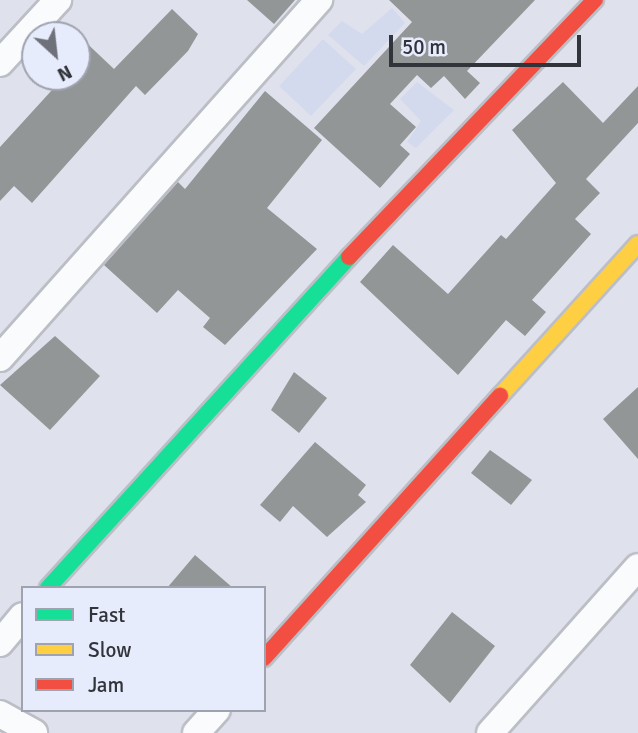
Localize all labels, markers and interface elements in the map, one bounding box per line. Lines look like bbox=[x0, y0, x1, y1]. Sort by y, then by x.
north arrow bbox=[21, 21, 91, 91]
scale bar bbox=[393, 21, 586, 65]
text: 50 m bbox=[402, 34, 446, 60]
text: N bbox=[53, 59, 76, 87]
legend bbox=[21, 586, 266, 712]
text: Fast bbox=[88, 602, 125, 628]
text: Slow bbox=[88, 637, 132, 663]
text: Jam bbox=[88, 672, 124, 698]

